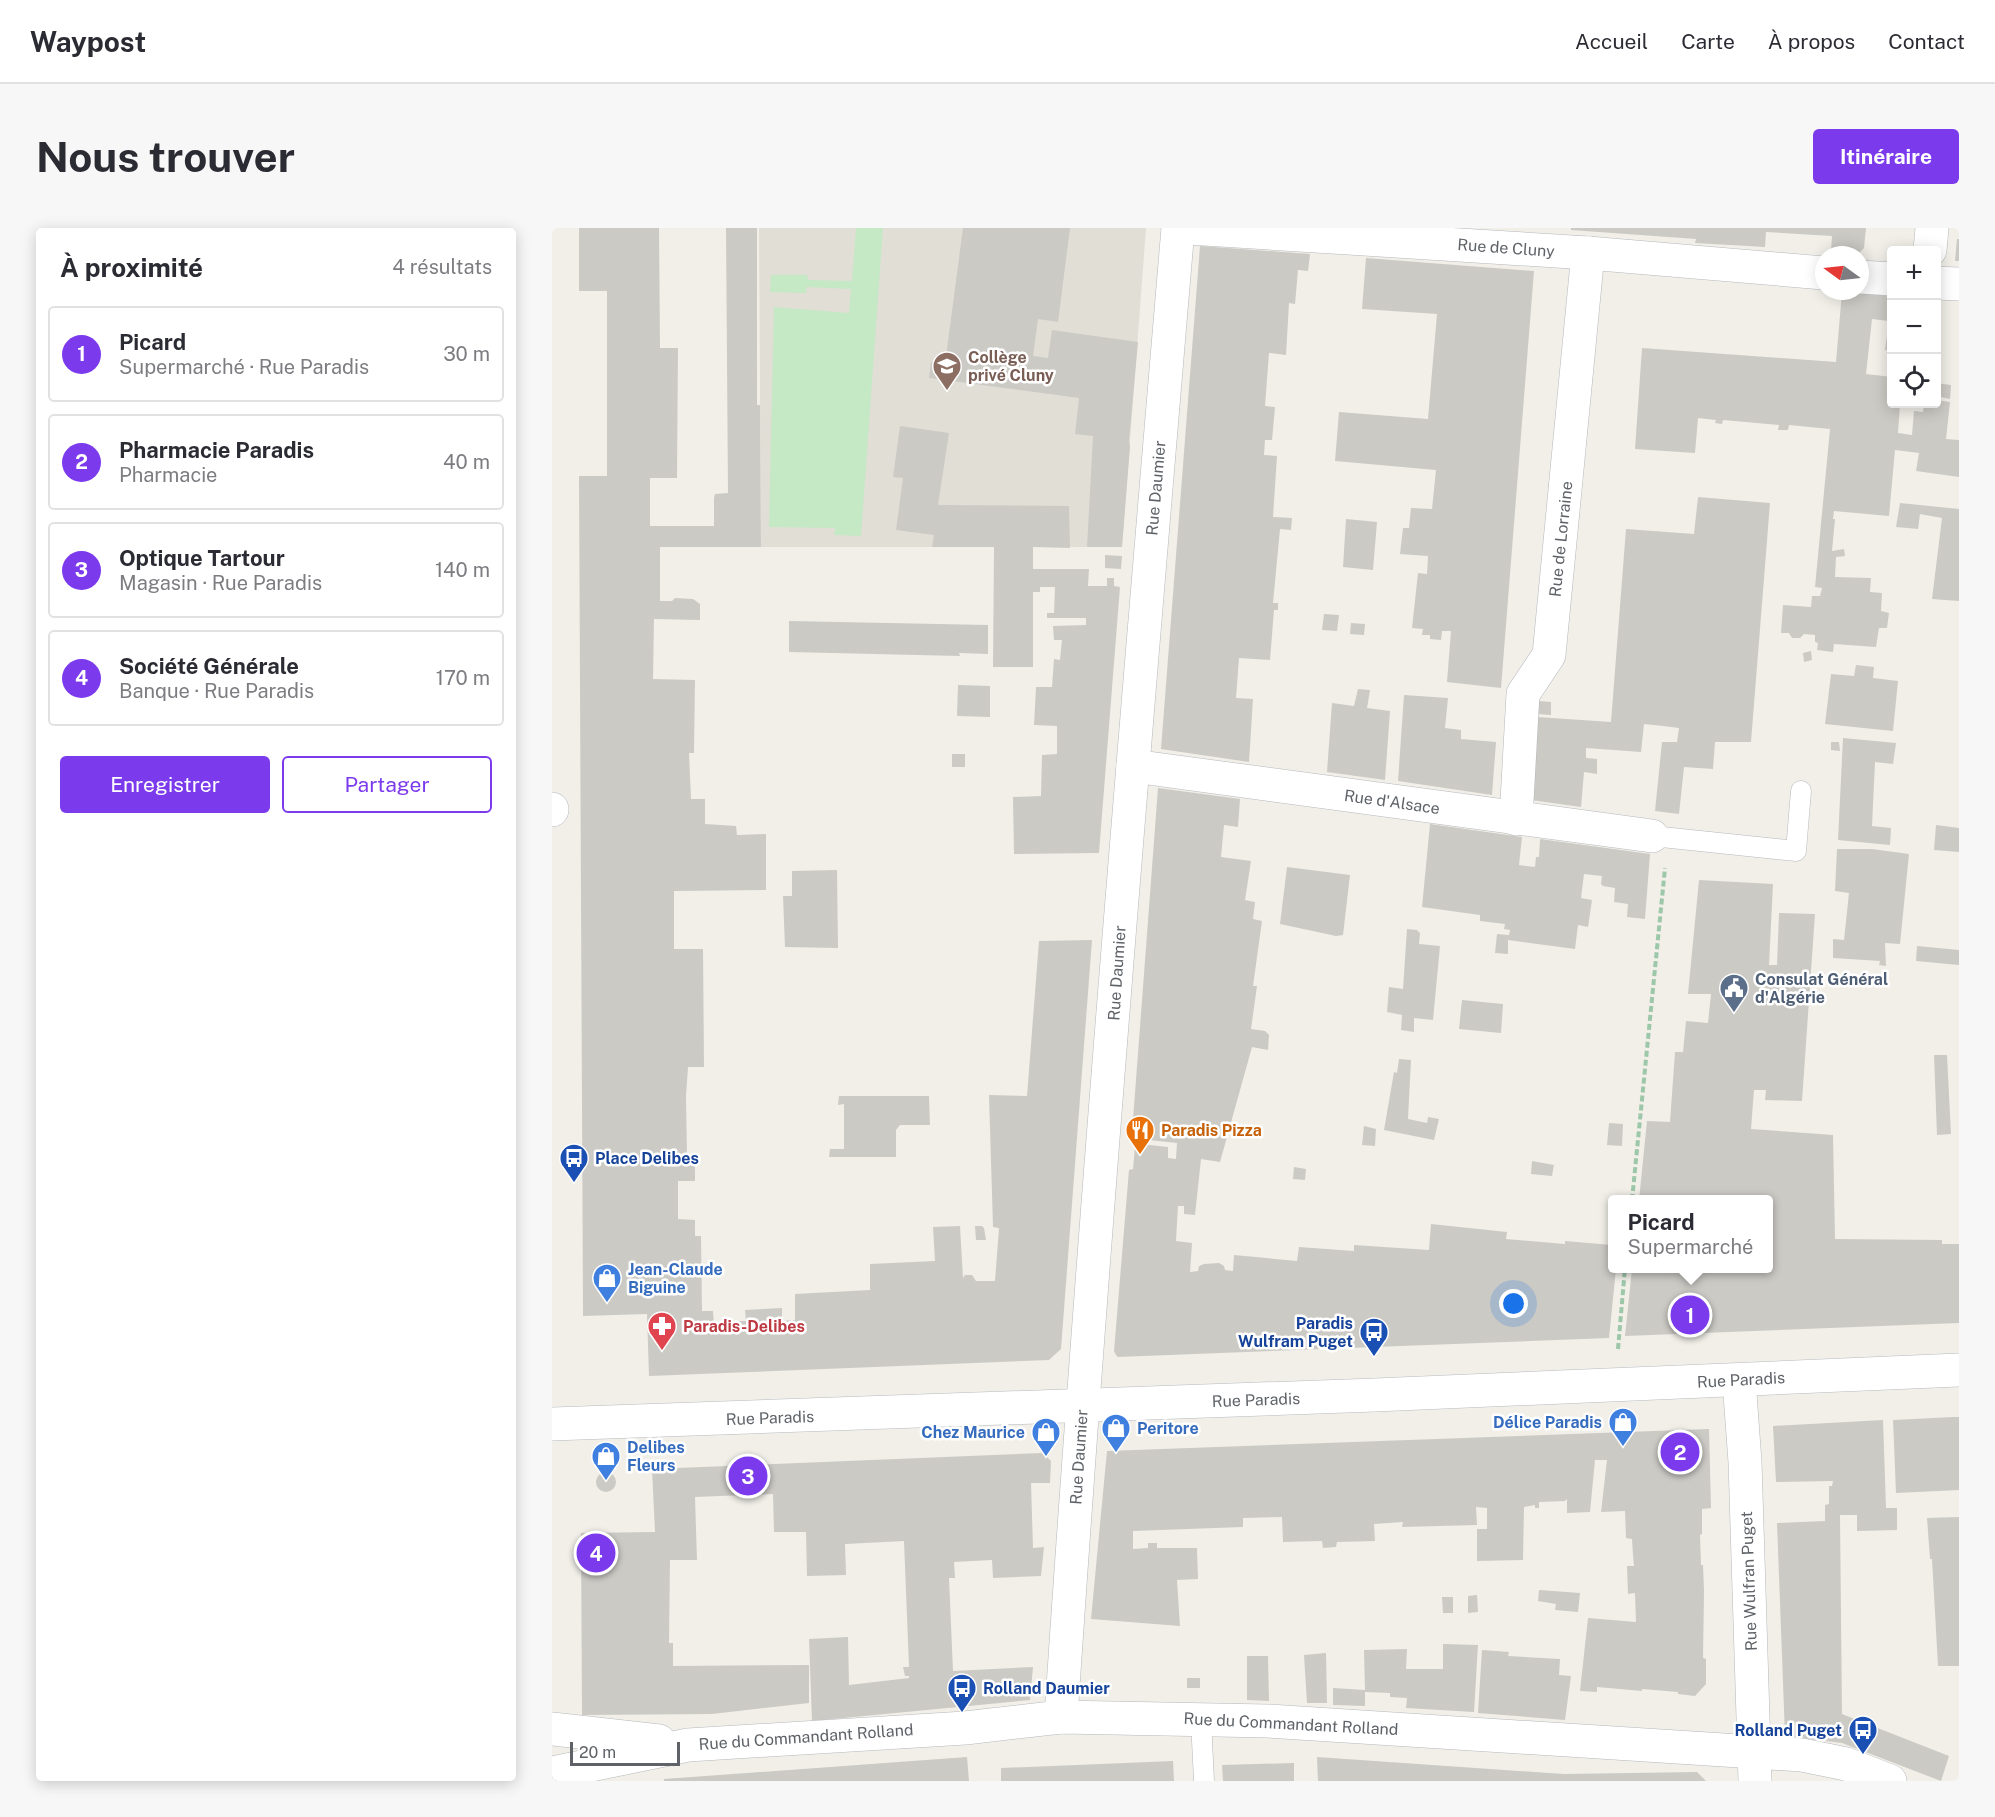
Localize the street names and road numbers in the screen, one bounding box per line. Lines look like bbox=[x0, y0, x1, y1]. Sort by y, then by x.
street label: Rue de Cluny bbox=[1457, 235, 1556, 261]
street label: Rue Daumier bbox=[1142, 440, 1170, 536]
street label: Rue de Lorraine bbox=[1545, 480, 1577, 598]
street label: Rue d'Alsace bbox=[1343, 786, 1441, 818]
street label: Rue Daumier bbox=[1104, 925, 1130, 1021]
street label: Rue Paradis bbox=[1696, 1368, 1786, 1392]
street label: Rue Paradis bbox=[1212, 1389, 1300, 1411]
street label: Rue Paradis bbox=[726, 1407, 814, 1429]
street label: Rue Daumier bbox=[1066, 1409, 1092, 1505]
street label: Rue Wulfran Puget bbox=[1737, 1511, 1761, 1651]
street label: Rue du Commandant Rolland bbox=[1183, 1709, 1399, 1739]
street label: Rue du Commandant Rolland bbox=[698, 1720, 914, 1754]

